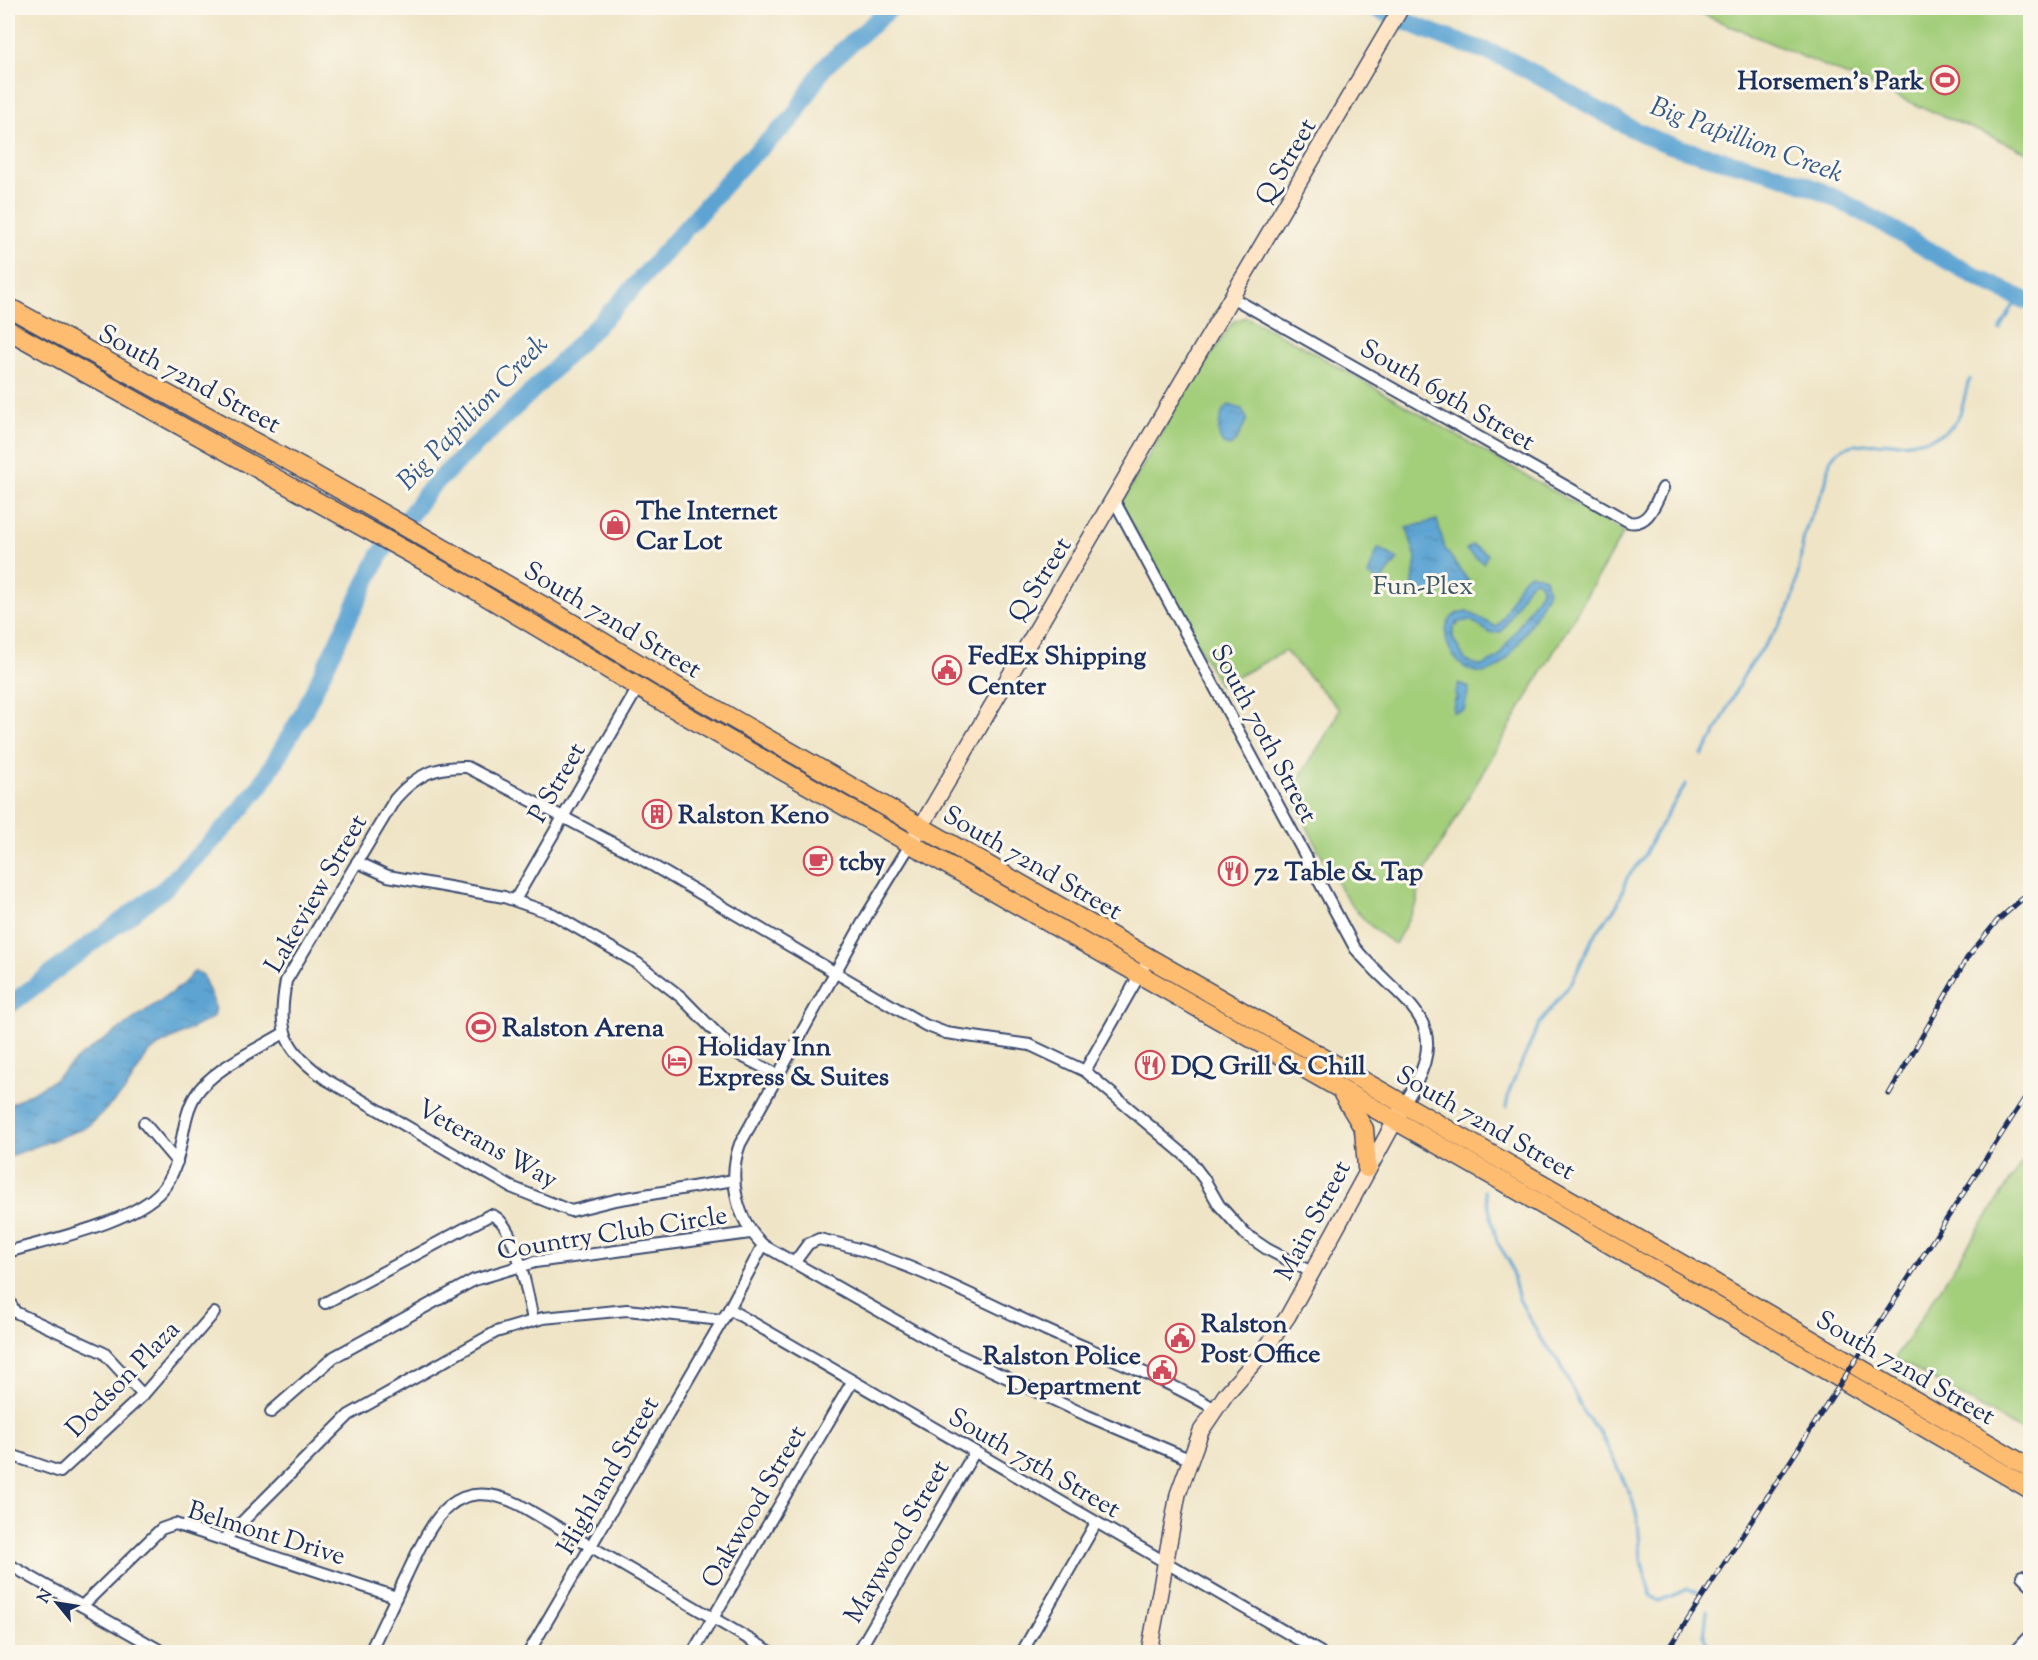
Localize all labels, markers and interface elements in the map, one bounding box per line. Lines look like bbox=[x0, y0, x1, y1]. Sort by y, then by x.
place label: Horsemen's Park bbox=[1738, 64, 1925, 101]
sports icon: Horsemen's Park bbox=[1929, 64, 1961, 96]
water label: Big Papillion Creek bbox=[1644, 88, 1848, 194]
street label: Q Street bbox=[1248, 112, 1327, 212]
street label: South 72nd Street bbox=[91, 317, 287, 444]
water label: Big Papillion Creek bbox=[389, 327, 558, 500]
street label: South 69th Street bbox=[1352, 331, 1541, 461]
place label: The Internet Car Lot bbox=[636, 494, 777, 561]
shop icon: The Internet Car Lot bbox=[599, 509, 631, 541]
street label: Q Street bbox=[1000, 530, 1082, 630]
street label: South 72nd Street bbox=[516, 553, 708, 689]
park label: Fun-Plex bbox=[1373, 569, 1473, 606]
street label: South 70th Street bbox=[1200, 638, 1326, 830]
place label: FedEx Shipping Center bbox=[968, 639, 1146, 706]
public building icon: FedEx Shipping Center bbox=[931, 654, 963, 686]
street label: P Street bbox=[520, 736, 596, 830]
building icon: Ralston Keno bbox=[641, 798, 673, 830]
place label: Ralston Keno bbox=[678, 798, 829, 835]
street label: South 72nd Street bbox=[935, 798, 1128, 931]
street label: Lakeview Street bbox=[257, 808, 378, 980]
cafe icon: tcby bbox=[802, 845, 834, 877]
place label: tcby bbox=[839, 845, 886, 882]
restaurant icon: 72 Table & Tap bbox=[1217, 855, 1249, 887]
place label: 72 Table & Tap bbox=[1254, 855, 1423, 892]
sports icon: Ralston Arena bbox=[465, 1011, 497, 1043]
place label: Ralston Arena bbox=[502, 1011, 664, 1048]
place label: Holiday Inn Express & Suites bbox=[698, 1030, 889, 1097]
hotel icon: Holiday Inn Express & Suites bbox=[661, 1045, 693, 1077]
restaurant icon: DQ Grill & Chill bbox=[1134, 1049, 1166, 1081]
place label: DQ Grill & Chill bbox=[1171, 1049, 1366, 1086]
street label: South 72nd Street bbox=[1388, 1058, 1581, 1191]
street label: Veterans Way bbox=[410, 1091, 564, 1199]
street label: Main Street bbox=[1267, 1154, 1361, 1288]
street label: Country Club Circle bbox=[495, 1198, 730, 1271]
street label: South 72nd Street bbox=[1808, 1303, 2001, 1436]
place label: Ralston Post Office bbox=[1201, 1307, 1320, 1374]
street label: Dodson Plaza bbox=[58, 1313, 189, 1447]
public building icon: Ralston Post Office bbox=[1164, 1322, 1196, 1354]
place label: Ralston Police Department bbox=[983, 1339, 1141, 1406]
public building icon: Ralston Police Department bbox=[1146, 1354, 1178, 1386]
street label: Highland Street bbox=[549, 1390, 670, 1562]
street label: South 75th Street bbox=[941, 1400, 1127, 1529]
street label: Oakwood Street bbox=[694, 1419, 817, 1595]
street label: Maywood Street bbox=[836, 1454, 960, 1631]
street label: Belmont Drive bbox=[183, 1493, 350, 1576]
north arrow bbox=[27, 1573, 87, 1633]
text: N bbox=[33, 1585, 59, 1608]

